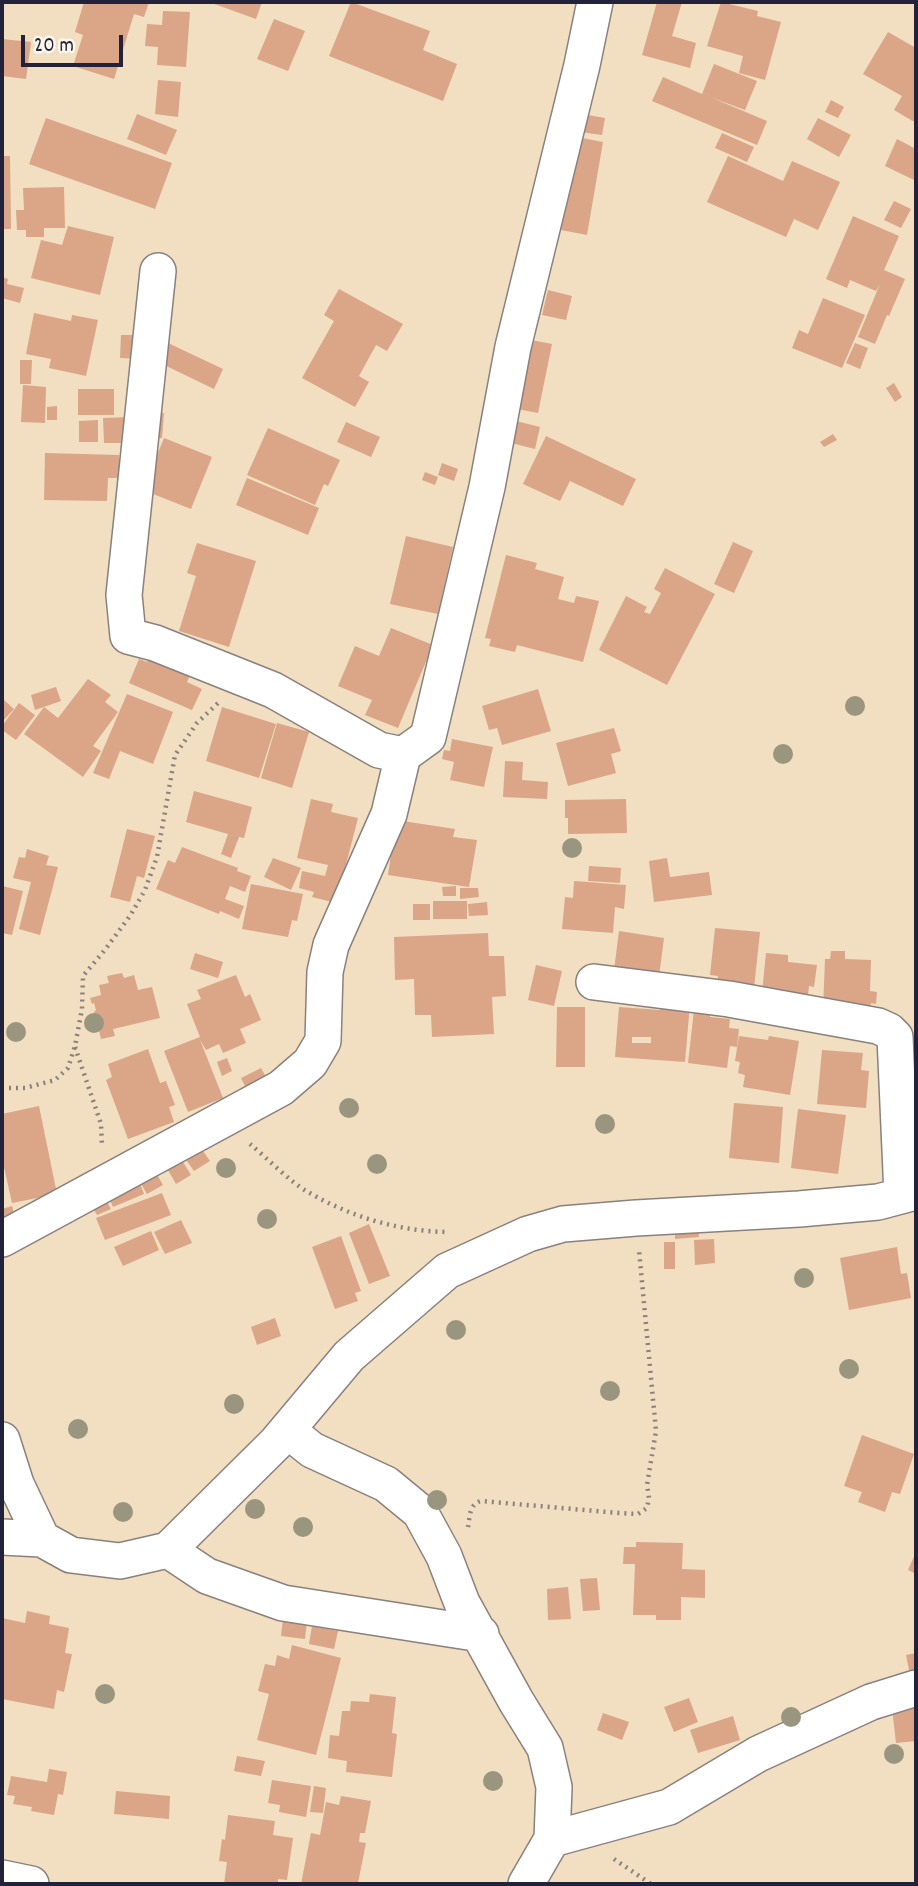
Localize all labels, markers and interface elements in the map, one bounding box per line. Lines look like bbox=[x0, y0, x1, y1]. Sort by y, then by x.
scale bar bbox=[24, 21, 126, 65]
text: 20 m bbox=[34, 32, 74, 62]

